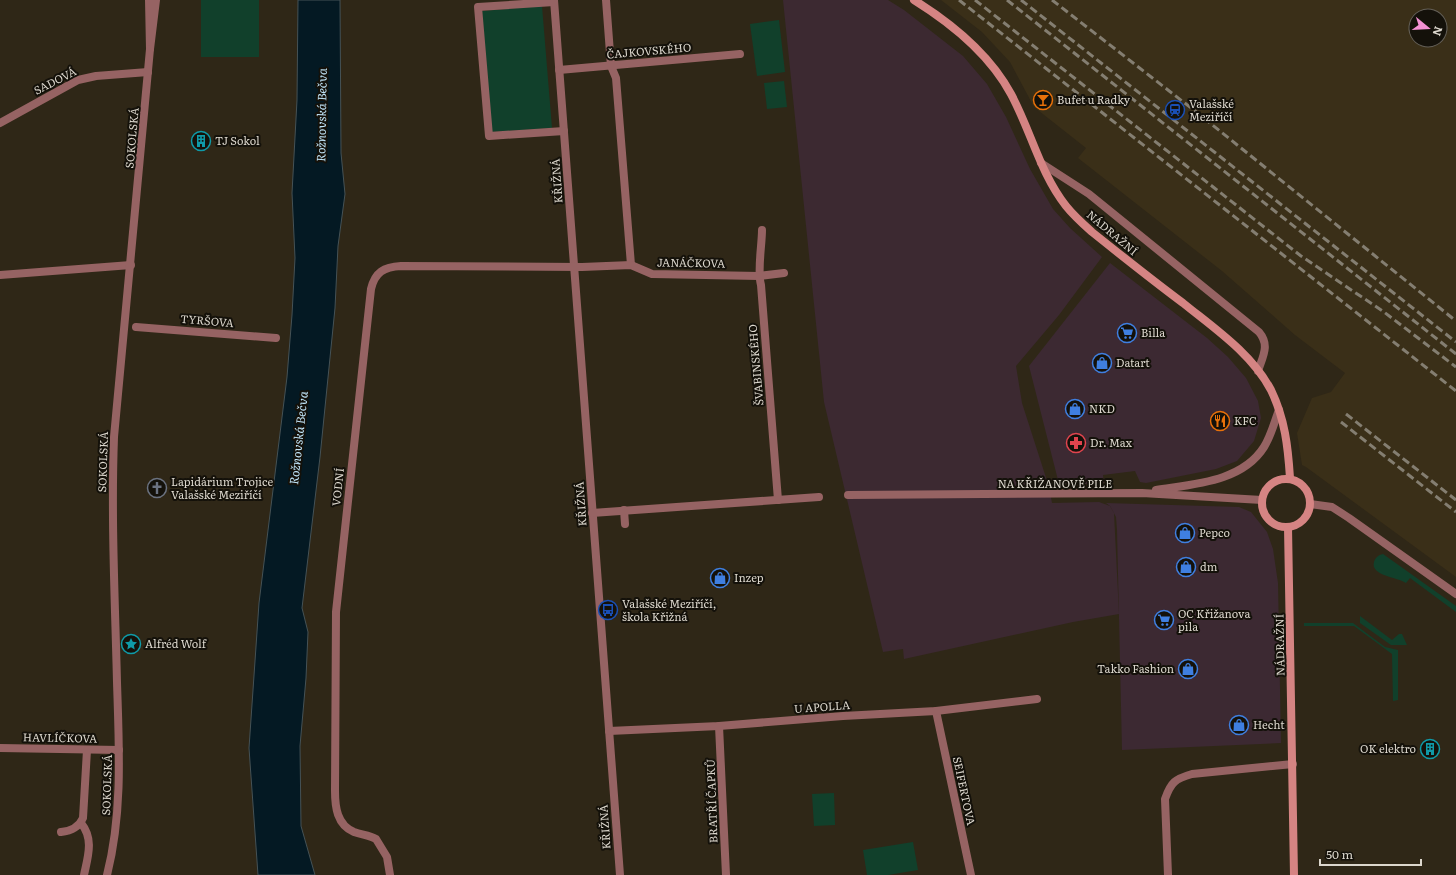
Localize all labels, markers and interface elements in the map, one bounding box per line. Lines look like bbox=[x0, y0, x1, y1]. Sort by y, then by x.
north arrow bbox=[1408, 8, 1448, 48]
text: N bbox=[1429, 25, 1447, 38]
street label: ČAJKOVSKÉHO bbox=[606, 38, 692, 62]
street label: SADOVÁ bbox=[31, 63, 79, 98]
water label: Rožnovská Bečva bbox=[311, 68, 331, 162]
bar icon: Bufet u Radky bbox=[1032, 89, 1054, 111]
place label: Bufet u Radky bbox=[1057, 91, 1131, 107]
place label: Valašské Meziříčí bbox=[1189, 95, 1234, 124]
station icon: Valašské Meziříčí bbox=[1164, 99, 1186, 121]
street label: SOKOLSKÁ bbox=[120, 107, 142, 169]
building icon: TJ Sokol bbox=[190, 130, 212, 152]
place label: TJ Sokol bbox=[215, 132, 260, 148]
street label: KŘIŽNÁ bbox=[546, 158, 566, 204]
street label: NÁDRAŽNÍ bbox=[1084, 206, 1142, 258]
street label: JANÁČKOVA bbox=[657, 253, 725, 271]
street label: TYRŠOVA bbox=[180, 310, 234, 330]
supermarket icon: Billa bbox=[1116, 322, 1138, 344]
street label: ŠVABINSKÉHO bbox=[743, 324, 767, 406]
place label: Billa bbox=[1141, 324, 1165, 340]
shop icon: Datart bbox=[1091, 352, 1113, 374]
place label: Datart bbox=[1116, 354, 1150, 370]
water label: Rožnovská Bečva bbox=[284, 390, 312, 485]
shop icon: NKD bbox=[1064, 398, 1086, 420]
place label: NKD bbox=[1089, 400, 1115, 416]
restaurant icon: KFC bbox=[1209, 410, 1231, 432]
place label: KFC bbox=[1234, 412, 1257, 428]
street label: SOKOLSKÁ bbox=[93, 431, 111, 493]
pharmacy icon: Dr. Max bbox=[1065, 432, 1087, 454]
place label: Dr. Max bbox=[1090, 434, 1133, 450]
street label: VODNÍ bbox=[327, 467, 347, 507]
place label: Lapidárium Trojice Valašské Meziříčí bbox=[171, 473, 273, 502]
street label: NA KŘIŽANOVĚ PILE bbox=[998, 475, 1112, 491]
church icon: Lapidárium Trojice Valašské Meziříčí bbox=[146, 477, 168, 499]
street label: KŘIŽNÁ bbox=[570, 481, 590, 527]
shop icon: Pepco bbox=[1174, 522, 1196, 544]
place label: Pepco bbox=[1199, 524, 1230, 540]
shop icon: dm bbox=[1175, 556, 1197, 578]
place label: dm bbox=[1200, 558, 1218, 574]
shop icon: Inzep bbox=[709, 567, 731, 589]
place label: Inzep bbox=[734, 569, 764, 585]
place label: Valašské Meziříčí, škola Křižná bbox=[622, 595, 716, 624]
bus stop icon: Valašské Meziříčí, škola Křižná bbox=[597, 599, 619, 621]
place label: OC Křižanova pila bbox=[1178, 605, 1250, 634]
supermarket icon: OC Křižanova pila bbox=[1153, 609, 1175, 631]
street label: NÁDRAŽNÍ bbox=[1270, 614, 1288, 676]
place icon: Alfréd Wolf bbox=[120, 633, 142, 655]
place label: Alfréd Wolf bbox=[145, 635, 207, 651]
shop icon: Takko Fashion bbox=[1177, 658, 1199, 680]
place label: Takko Fashion bbox=[1097, 660, 1174, 676]
street label: U APOLLA bbox=[793, 696, 851, 716]
shop icon: Hecht bbox=[1228, 714, 1250, 736]
place label: Hecht bbox=[1253, 716, 1285, 732]
street label: HAVLÍČKOVA bbox=[23, 728, 97, 746]
building icon: OK elektro bbox=[1419, 738, 1441, 760]
place label: OK elektro bbox=[1360, 740, 1416, 756]
street label: SOKOLSKÁ bbox=[97, 754, 115, 816]
street label: SEIFERTOVA bbox=[950, 755, 980, 827]
street label: BRATŘÍ ČAPKŮ bbox=[702, 759, 720, 843]
street label: KŘIŽNÁ bbox=[594, 804, 614, 850]
scale bar bbox=[1320, 841, 1421, 867]
text: 50 m bbox=[1326, 845, 1353, 863]

